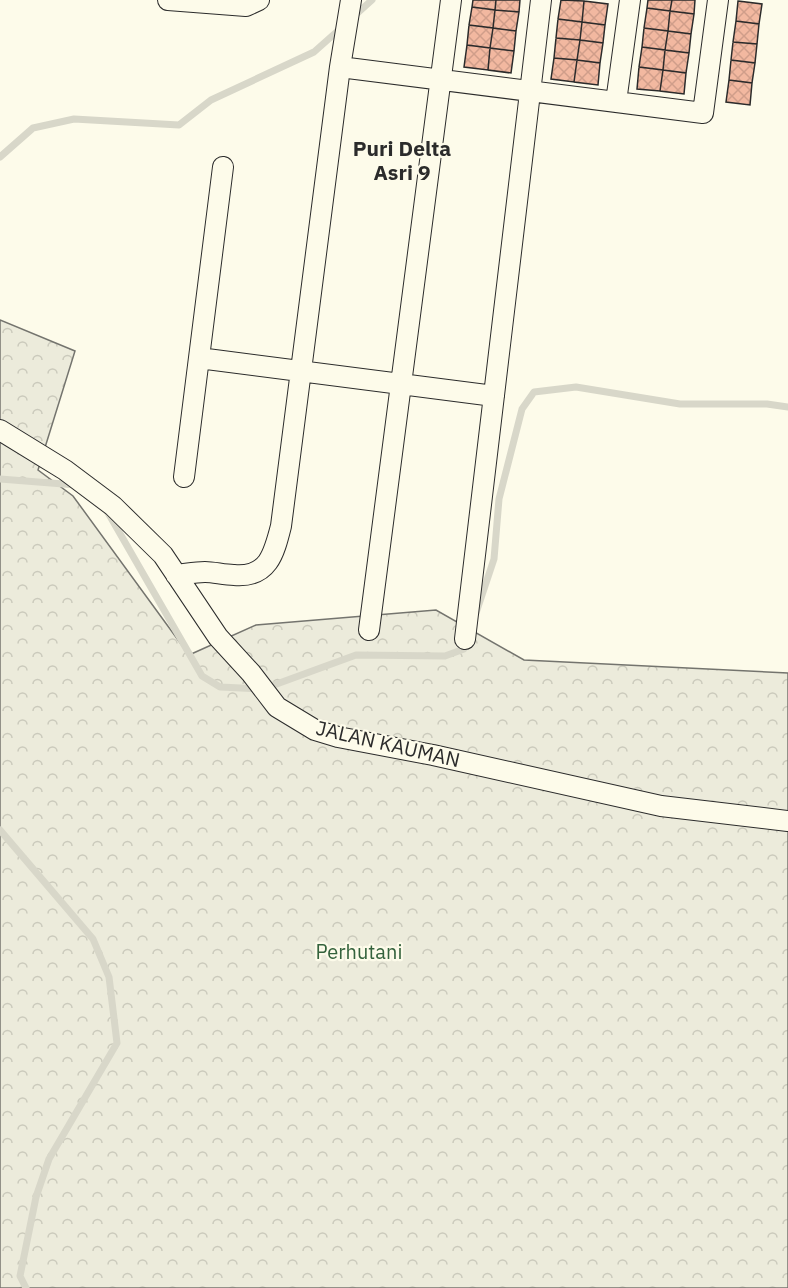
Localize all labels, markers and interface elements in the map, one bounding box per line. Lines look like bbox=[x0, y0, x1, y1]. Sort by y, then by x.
district label: Puri Delta Asri 9 bbox=[353, 134, 451, 186]
street label: JALAN KAUMAN bbox=[313, 714, 463, 773]
park label: Perhutani bbox=[316, 938, 402, 965]

